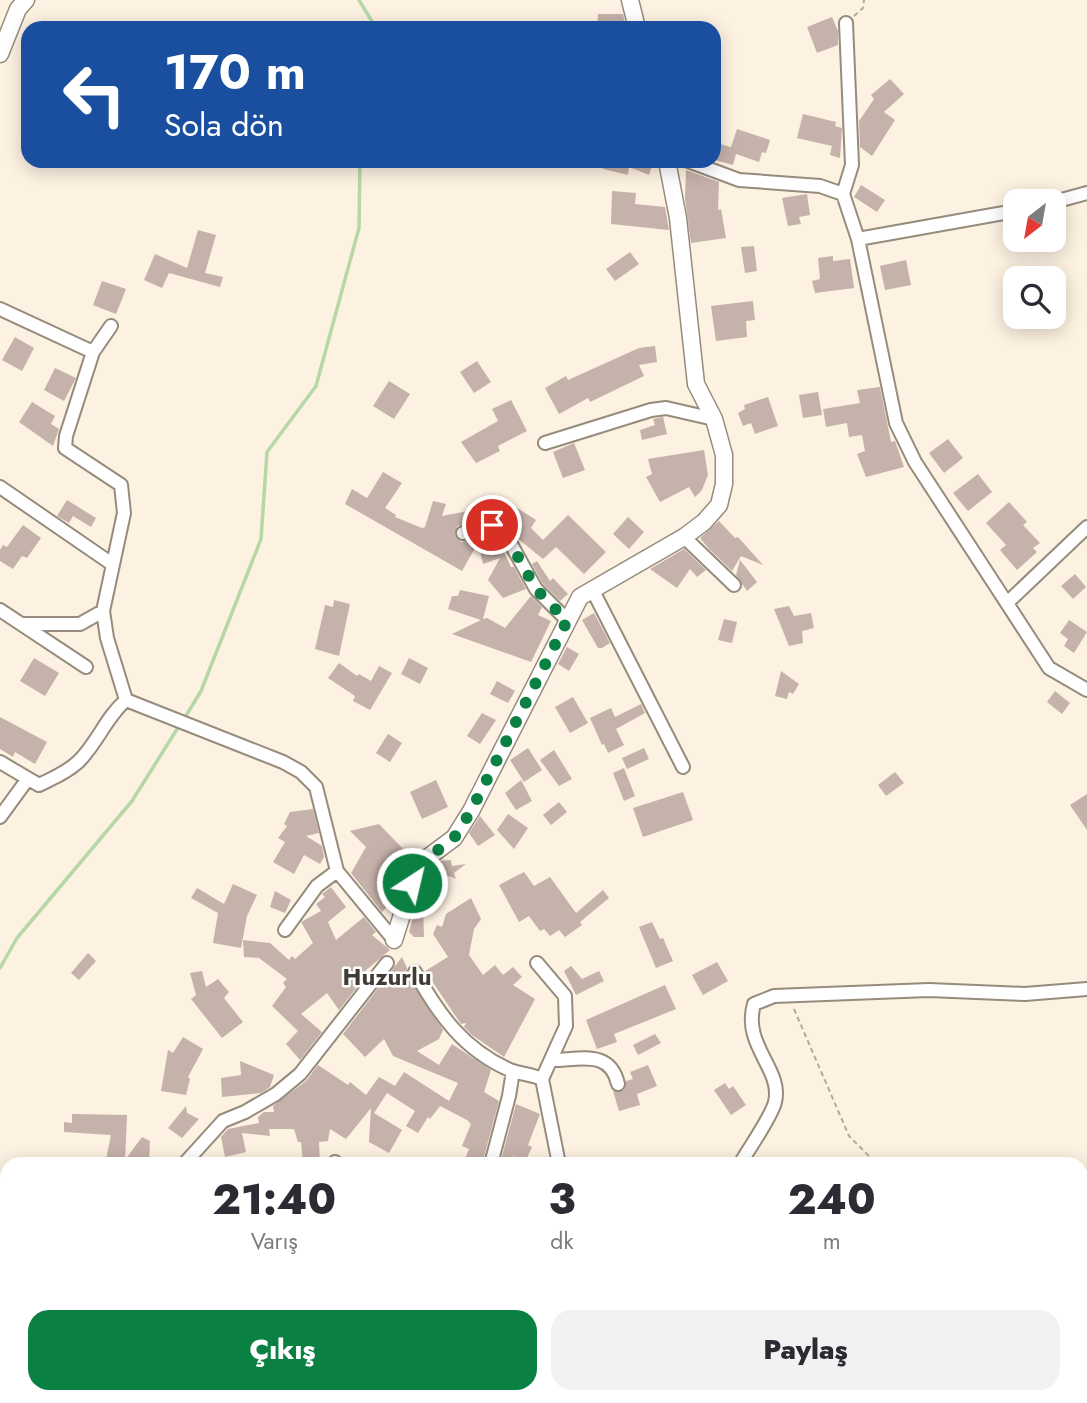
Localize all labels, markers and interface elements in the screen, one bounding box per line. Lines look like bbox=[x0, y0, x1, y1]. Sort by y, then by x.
text: 170 m bbox=[164, 37, 306, 107]
icon: left bbox=[49, 49, 140, 140]
text: Sola dön bbox=[164, 102, 284, 148]
north arrow bbox=[1003, 189, 1066, 252]
map controls bbox=[1003, 189, 1066, 329]
button: search bbox=[1003, 266, 1066, 329]
pin bbox=[462, 495, 522, 555]
icon: arrive bbox=[473, 506, 511, 544]
position arrow bbox=[375, 846, 449, 920]
district label: Huzurlu bbox=[343, 959, 431, 994]
text: 21:40 bbox=[212, 1169, 336, 1230]
text: 3 bbox=[548, 1169, 575, 1230]
text: 240 bbox=[788, 1169, 876, 1230]
text: Varış bbox=[251, 1224, 298, 1258]
text: dk bbox=[550, 1224, 574, 1258]
text: m bbox=[823, 1224, 841, 1258]
button: Çıkış bbox=[28, 1310, 537, 1390]
button: Paylaş bbox=[551, 1310, 1060, 1390]

